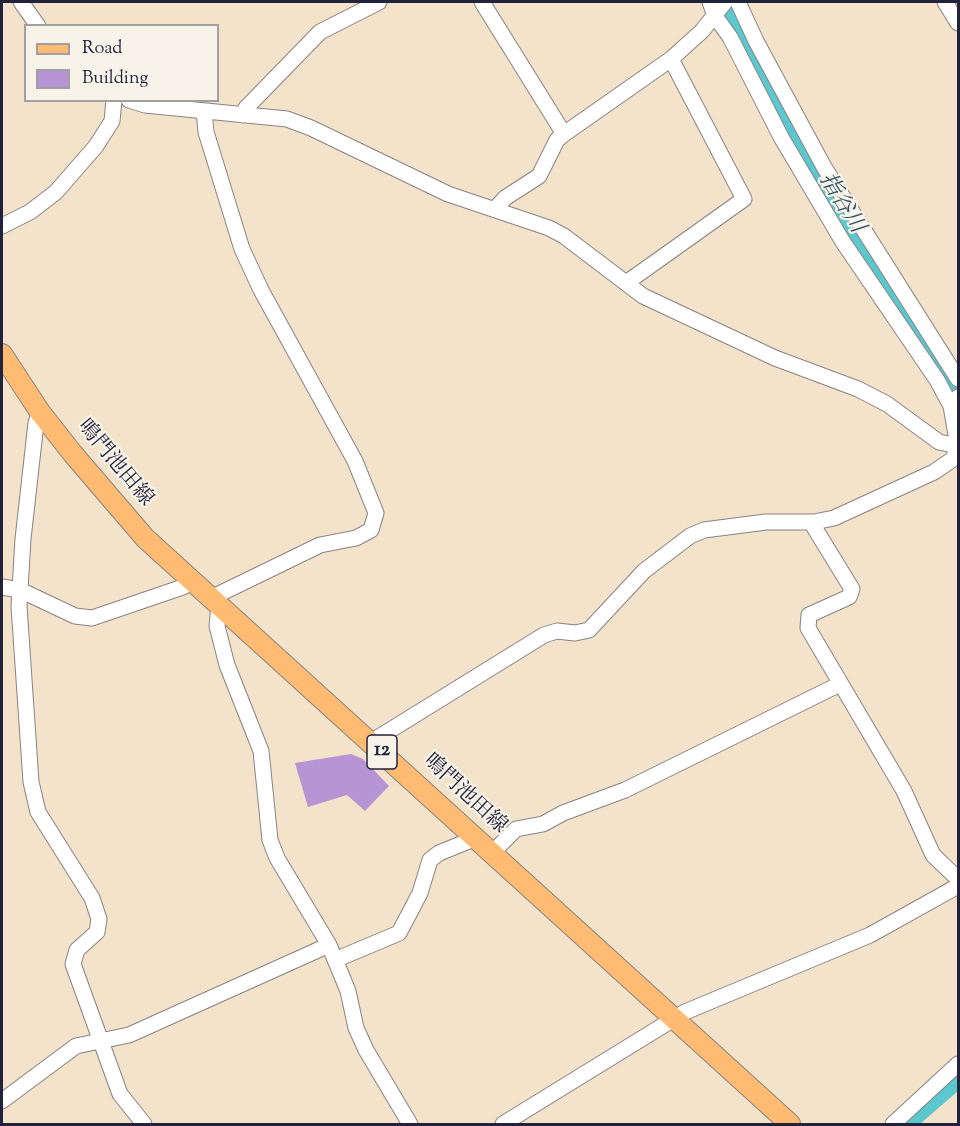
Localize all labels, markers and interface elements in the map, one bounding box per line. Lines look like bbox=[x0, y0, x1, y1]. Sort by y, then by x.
legend bbox=[24, 24, 219, 102]
text: Road bbox=[82, 36, 122, 62]
text: Building bbox=[82, 66, 148, 92]
water label: 指谷川 bbox=[811, 169, 869, 239]
street label: 鳴門池田線 bbox=[71, 416, 157, 512]
road number: 12 bbox=[367, 735, 397, 769]
street label: 鳴門池田線 bbox=[417, 750, 511, 840]

